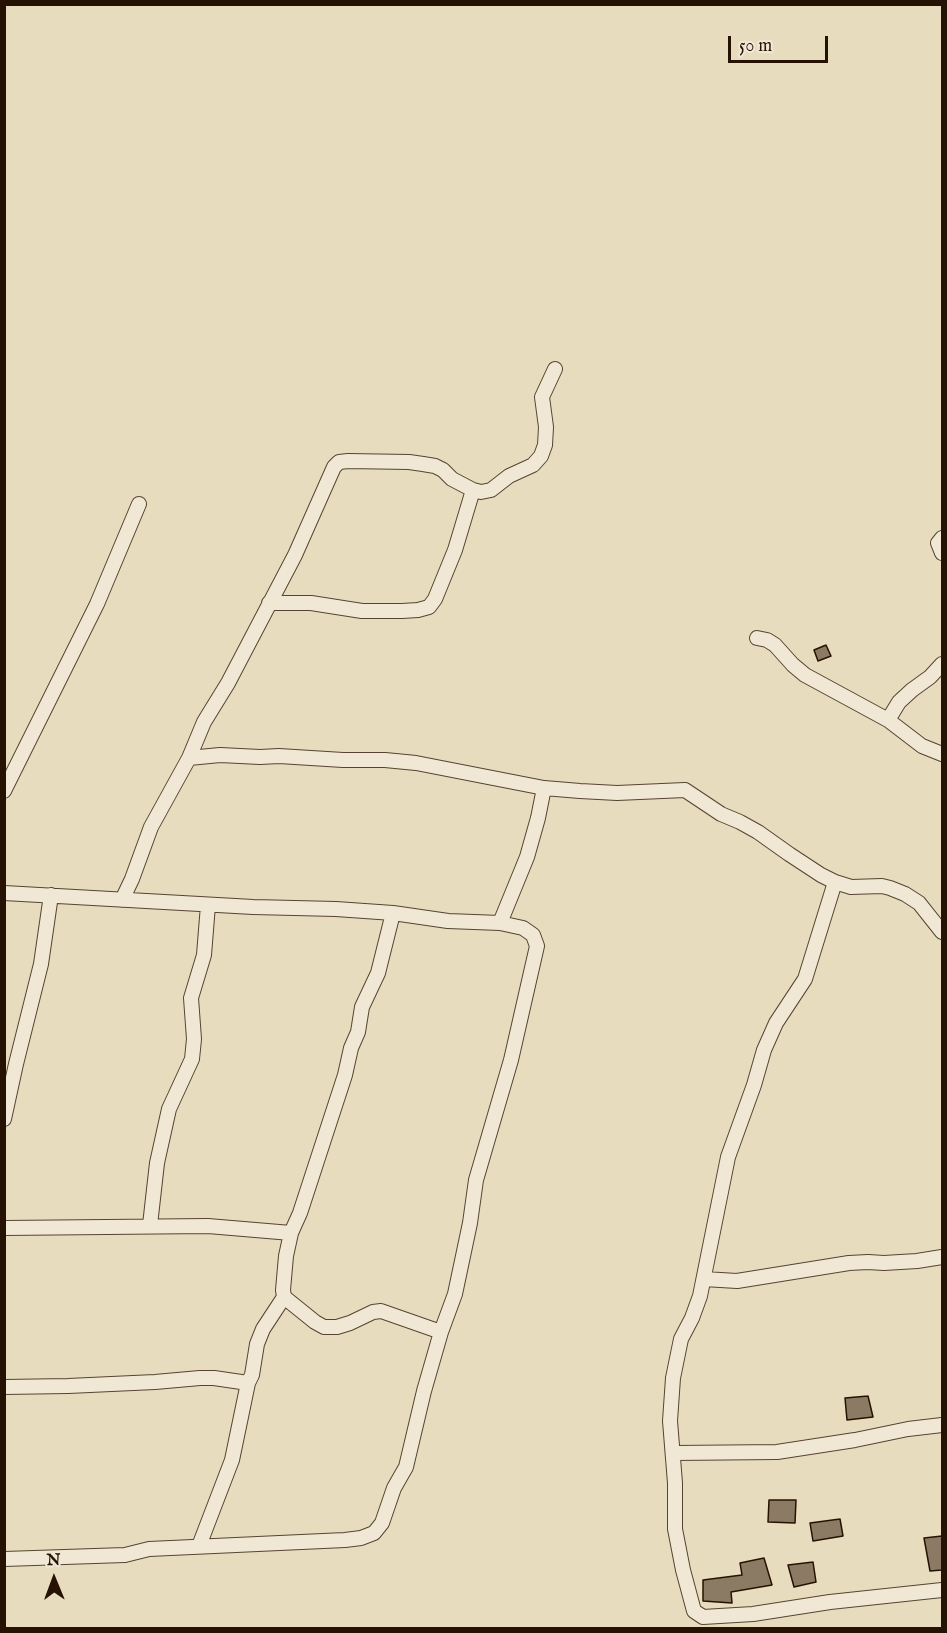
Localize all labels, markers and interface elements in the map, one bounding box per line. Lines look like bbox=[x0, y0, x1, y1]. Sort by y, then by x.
scale bar bbox=[731, 24, 832, 62]
text: 50 m bbox=[739, 35, 772, 58]
north arrow bbox=[24, 1549, 84, 1609]
text: N bbox=[47, 1551, 61, 1571]

